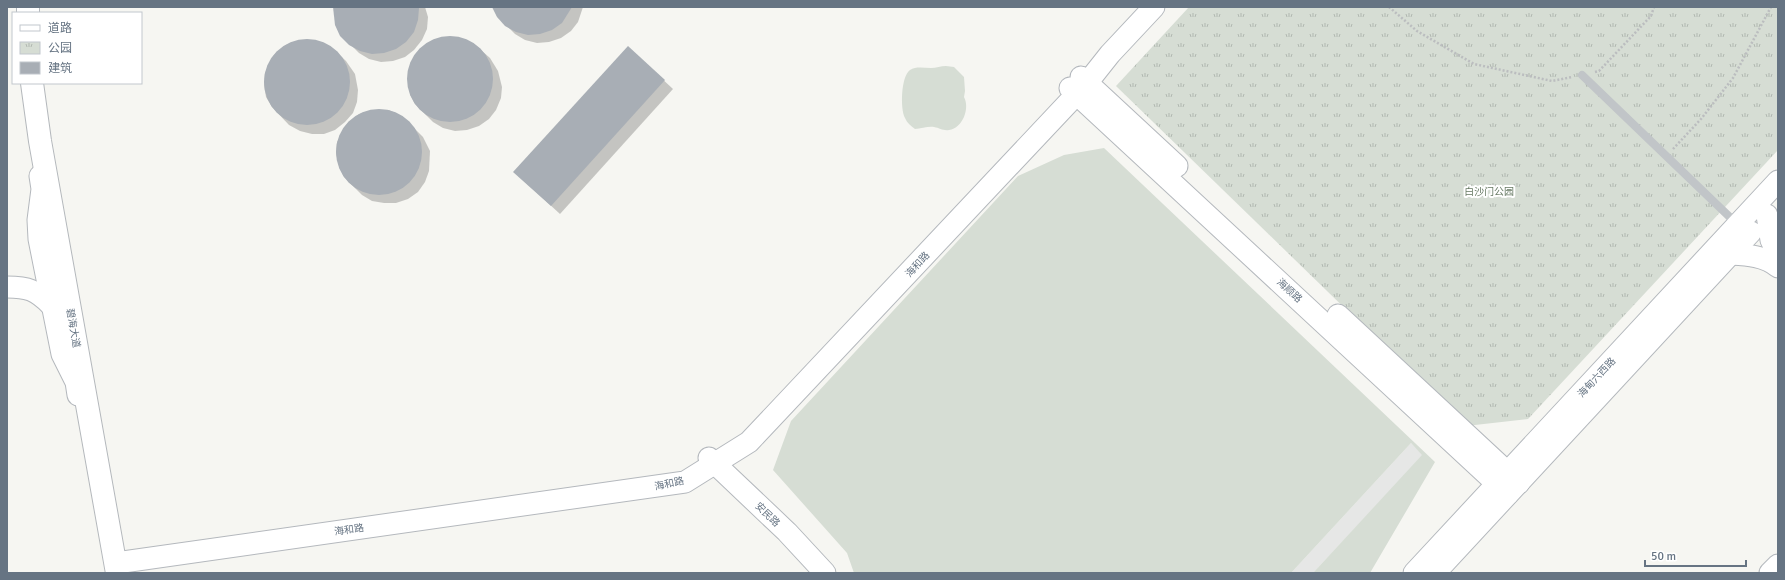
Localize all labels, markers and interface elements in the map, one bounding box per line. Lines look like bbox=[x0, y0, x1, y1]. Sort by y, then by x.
legend bbox=[12, 12, 142, 84]
text: 道路 bbox=[48, 21, 72, 36]
text: 公园 bbox=[48, 41, 72, 56]
text: 建筑 bbox=[48, 61, 72, 76]
park label: 白沙门公园 bbox=[1464, 186, 1514, 198]
street label: 海和路 bbox=[903, 250, 932, 280]
street label: 海顺路 bbox=[1274, 276, 1304, 305]
street label: 碧海大道 bbox=[64, 307, 82, 349]
street label: 海甸六西路 bbox=[1575, 355, 1618, 400]
street label: 海和路 bbox=[653, 475, 685, 493]
street label: 安民路 bbox=[752, 500, 782, 529]
street label: 海和路 bbox=[333, 522, 365, 538]
scale bar bbox=[1645, 542, 1746, 568]
text: 50 m bbox=[1651, 549, 1676, 564]

